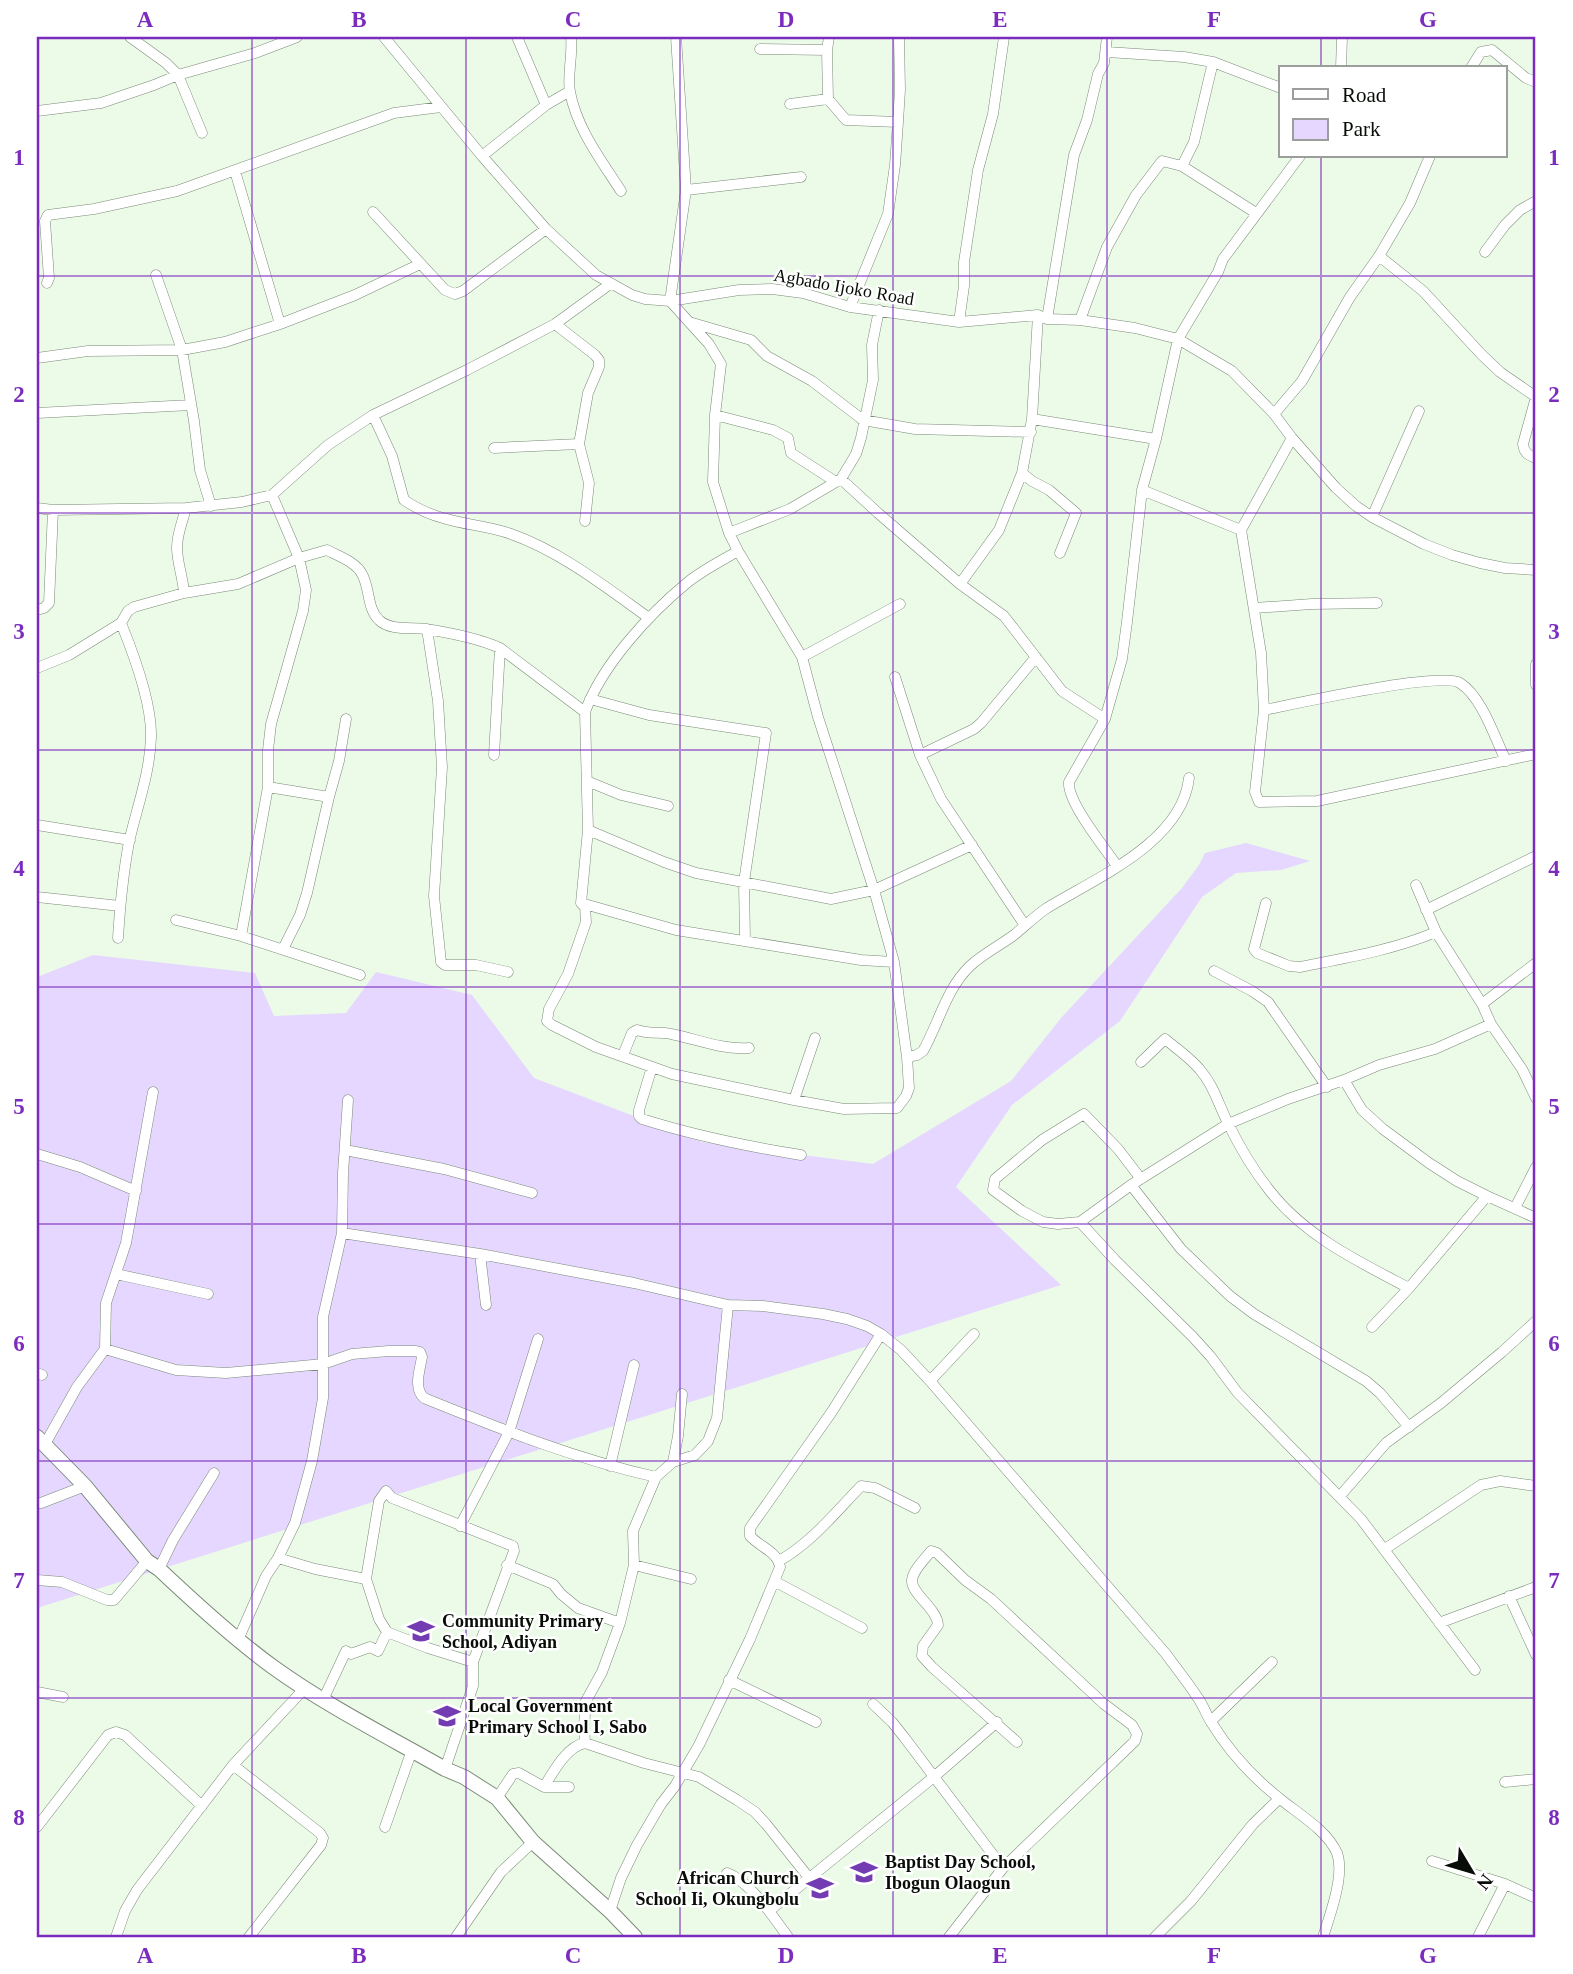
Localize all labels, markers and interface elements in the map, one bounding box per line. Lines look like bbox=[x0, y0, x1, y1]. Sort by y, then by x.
text: A bbox=[137, 7, 154, 32]
text: B bbox=[351, 7, 367, 32]
text: C bbox=[565, 7, 581, 32]
text: D bbox=[778, 7, 794, 32]
text: E bbox=[992, 7, 1008, 32]
text: F bbox=[1207, 7, 1221, 32]
text: G bbox=[1419, 7, 1437, 32]
legend bbox=[1279, 66, 1506, 158]
text: Road bbox=[1342, 83, 1387, 107]
text: Park bbox=[1342, 117, 1381, 141]
text: 1 bbox=[13, 145, 25, 170]
text: 1 bbox=[1548, 145, 1560, 170]
street label: Agbado Ijoko Road bbox=[772, 265, 916, 309]
text: 2 bbox=[13, 382, 25, 407]
text: 2 bbox=[1548, 382, 1560, 407]
text: 3 bbox=[13, 619, 25, 644]
text: 3 bbox=[1548, 619, 1560, 644]
text: 4 bbox=[13, 856, 25, 881]
text: 4 bbox=[1548, 856, 1560, 881]
text: 5 bbox=[13, 1094, 25, 1119]
text: 5 bbox=[1548, 1094, 1560, 1119]
text: 6 bbox=[13, 1331, 25, 1356]
text: 6 bbox=[1548, 1331, 1560, 1356]
text: 7 bbox=[13, 1568, 25, 1593]
text: 7 bbox=[1548, 1568, 1560, 1593]
place label: Community Primary School, Adiyan bbox=[442, 1611, 603, 1652]
school or university icon: Community Primary School, Adiyan bbox=[406, 1616, 436, 1646]
place label: Local Government Primary School I, Sabo bbox=[468, 1696, 647, 1737]
school or university icon: Local Government Primary School I, Sabo bbox=[432, 1701, 462, 1731]
text: 8 bbox=[13, 1805, 25, 1830]
text: 8 bbox=[1548, 1805, 1560, 1830]
north arrow bbox=[1436, 1838, 1506, 1908]
place label: Baptist Day School, Ibogun Olaogun bbox=[885, 1852, 1036, 1893]
school or university icon: Baptist Day School, Ibogun Olaogun bbox=[849, 1857, 879, 1887]
place label: African Church School Ii, Okungbolu bbox=[635, 1868, 799, 1909]
text: N bbox=[1472, 1870, 1498, 1894]
school or university icon: African Church School Ii, Okungbolu bbox=[805, 1873, 835, 1903]
text: A bbox=[137, 1943, 154, 1968]
text: B bbox=[351, 1943, 367, 1968]
text: C bbox=[565, 1943, 581, 1968]
text: D bbox=[778, 1943, 794, 1968]
text: E bbox=[992, 1943, 1008, 1968]
text: F bbox=[1207, 1943, 1221, 1968]
text: G bbox=[1419, 1943, 1437, 1968]

